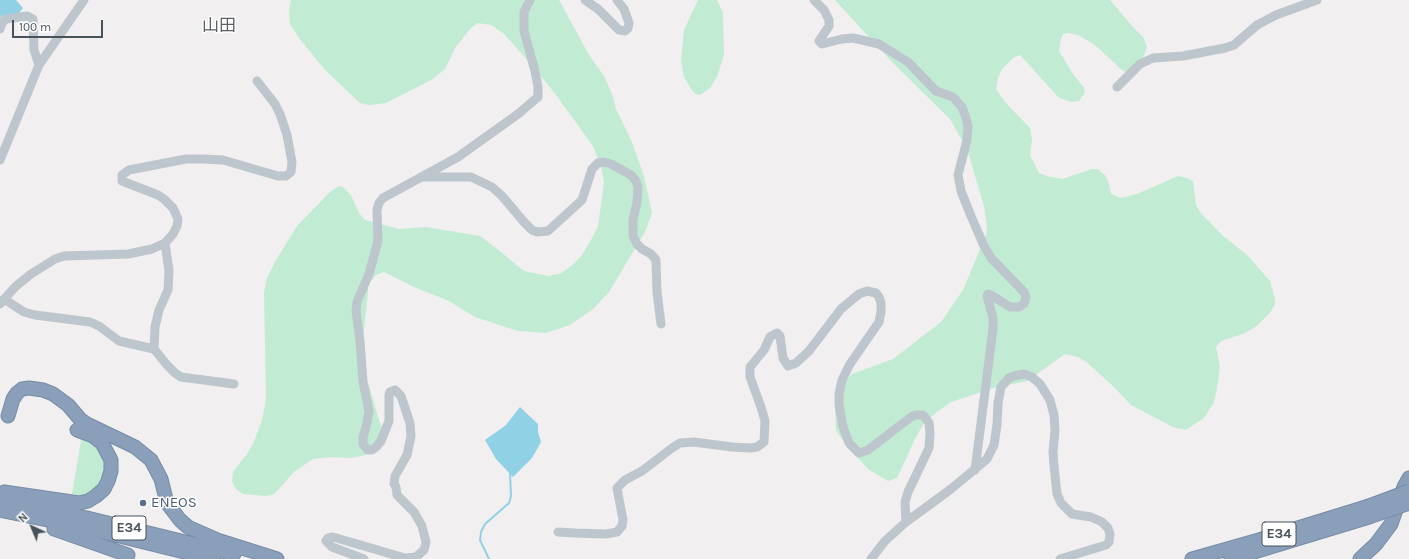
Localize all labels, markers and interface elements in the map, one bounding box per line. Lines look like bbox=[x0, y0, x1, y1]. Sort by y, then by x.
scale bar bbox=[14, 12, 105, 38]
district label: 山田 bbox=[202, 16, 236, 36]
text: 100 m bbox=[19, 20, 51, 34]
place label: ENEOS bbox=[151, 494, 197, 512]
marker: ENEOS bbox=[138, 498, 148, 508]
north arrow bbox=[12, 507, 52, 547]
text: N bbox=[16, 511, 31, 525]
road number: E34 bbox=[112, 516, 146, 540]
road number: E34 bbox=[1262, 522, 1296, 546]

